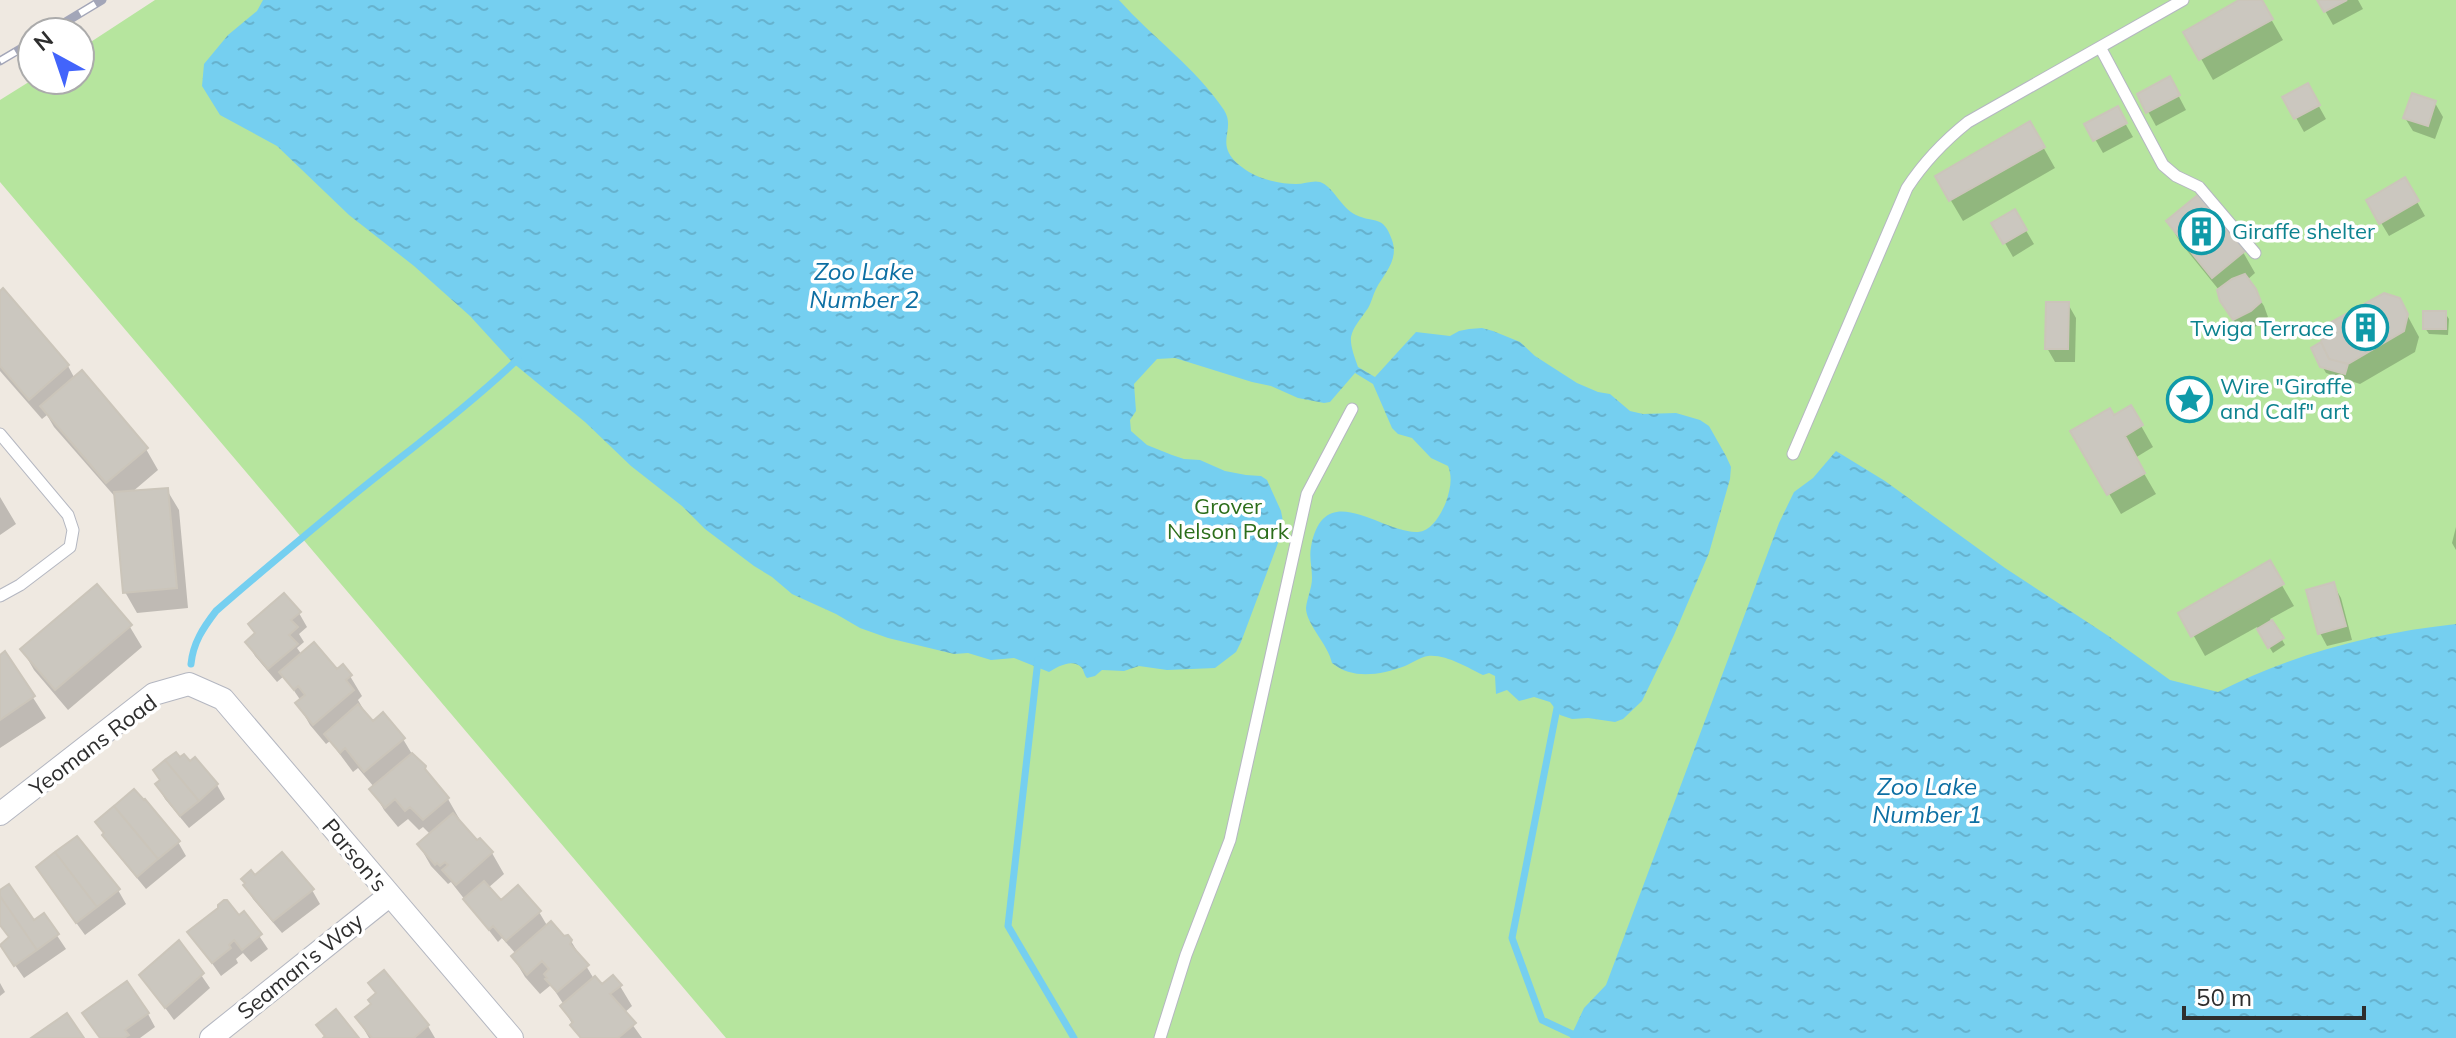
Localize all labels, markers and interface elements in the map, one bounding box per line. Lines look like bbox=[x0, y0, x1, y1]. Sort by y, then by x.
north arrow bbox=[16, 16, 96, 96]
text: N bbox=[28, 25, 59, 57]
building icon: Giraffe shelter bbox=[2177, 207, 2225, 255]
place label: Giraffe shelter bbox=[2232, 217, 2375, 245]
water label: Zoo Lake Number 2 bbox=[809, 256, 919, 314]
building icon: Twiga Terrace bbox=[2341, 304, 2389, 352]
place label: Twiga Terrace bbox=[2190, 314, 2334, 342]
place label: Wire "Giraffe and Calf" art bbox=[2220, 372, 2352, 425]
place icon: Wire "Giraffe and Calf" art bbox=[2165, 375, 2213, 423]
park label: Grover Nelson Park bbox=[1167, 492, 1290, 545]
street label: Yeomans Road bbox=[23, 688, 162, 803]
water label: Zoo Lake Number 1 bbox=[1872, 771, 1982, 829]
street label: Parson's bbox=[316, 813, 394, 897]
street label: Seaman's Way bbox=[231, 907, 369, 1025]
scale bar bbox=[2184, 970, 2364, 1020]
text: 50 m bbox=[2196, 982, 2252, 1012]

